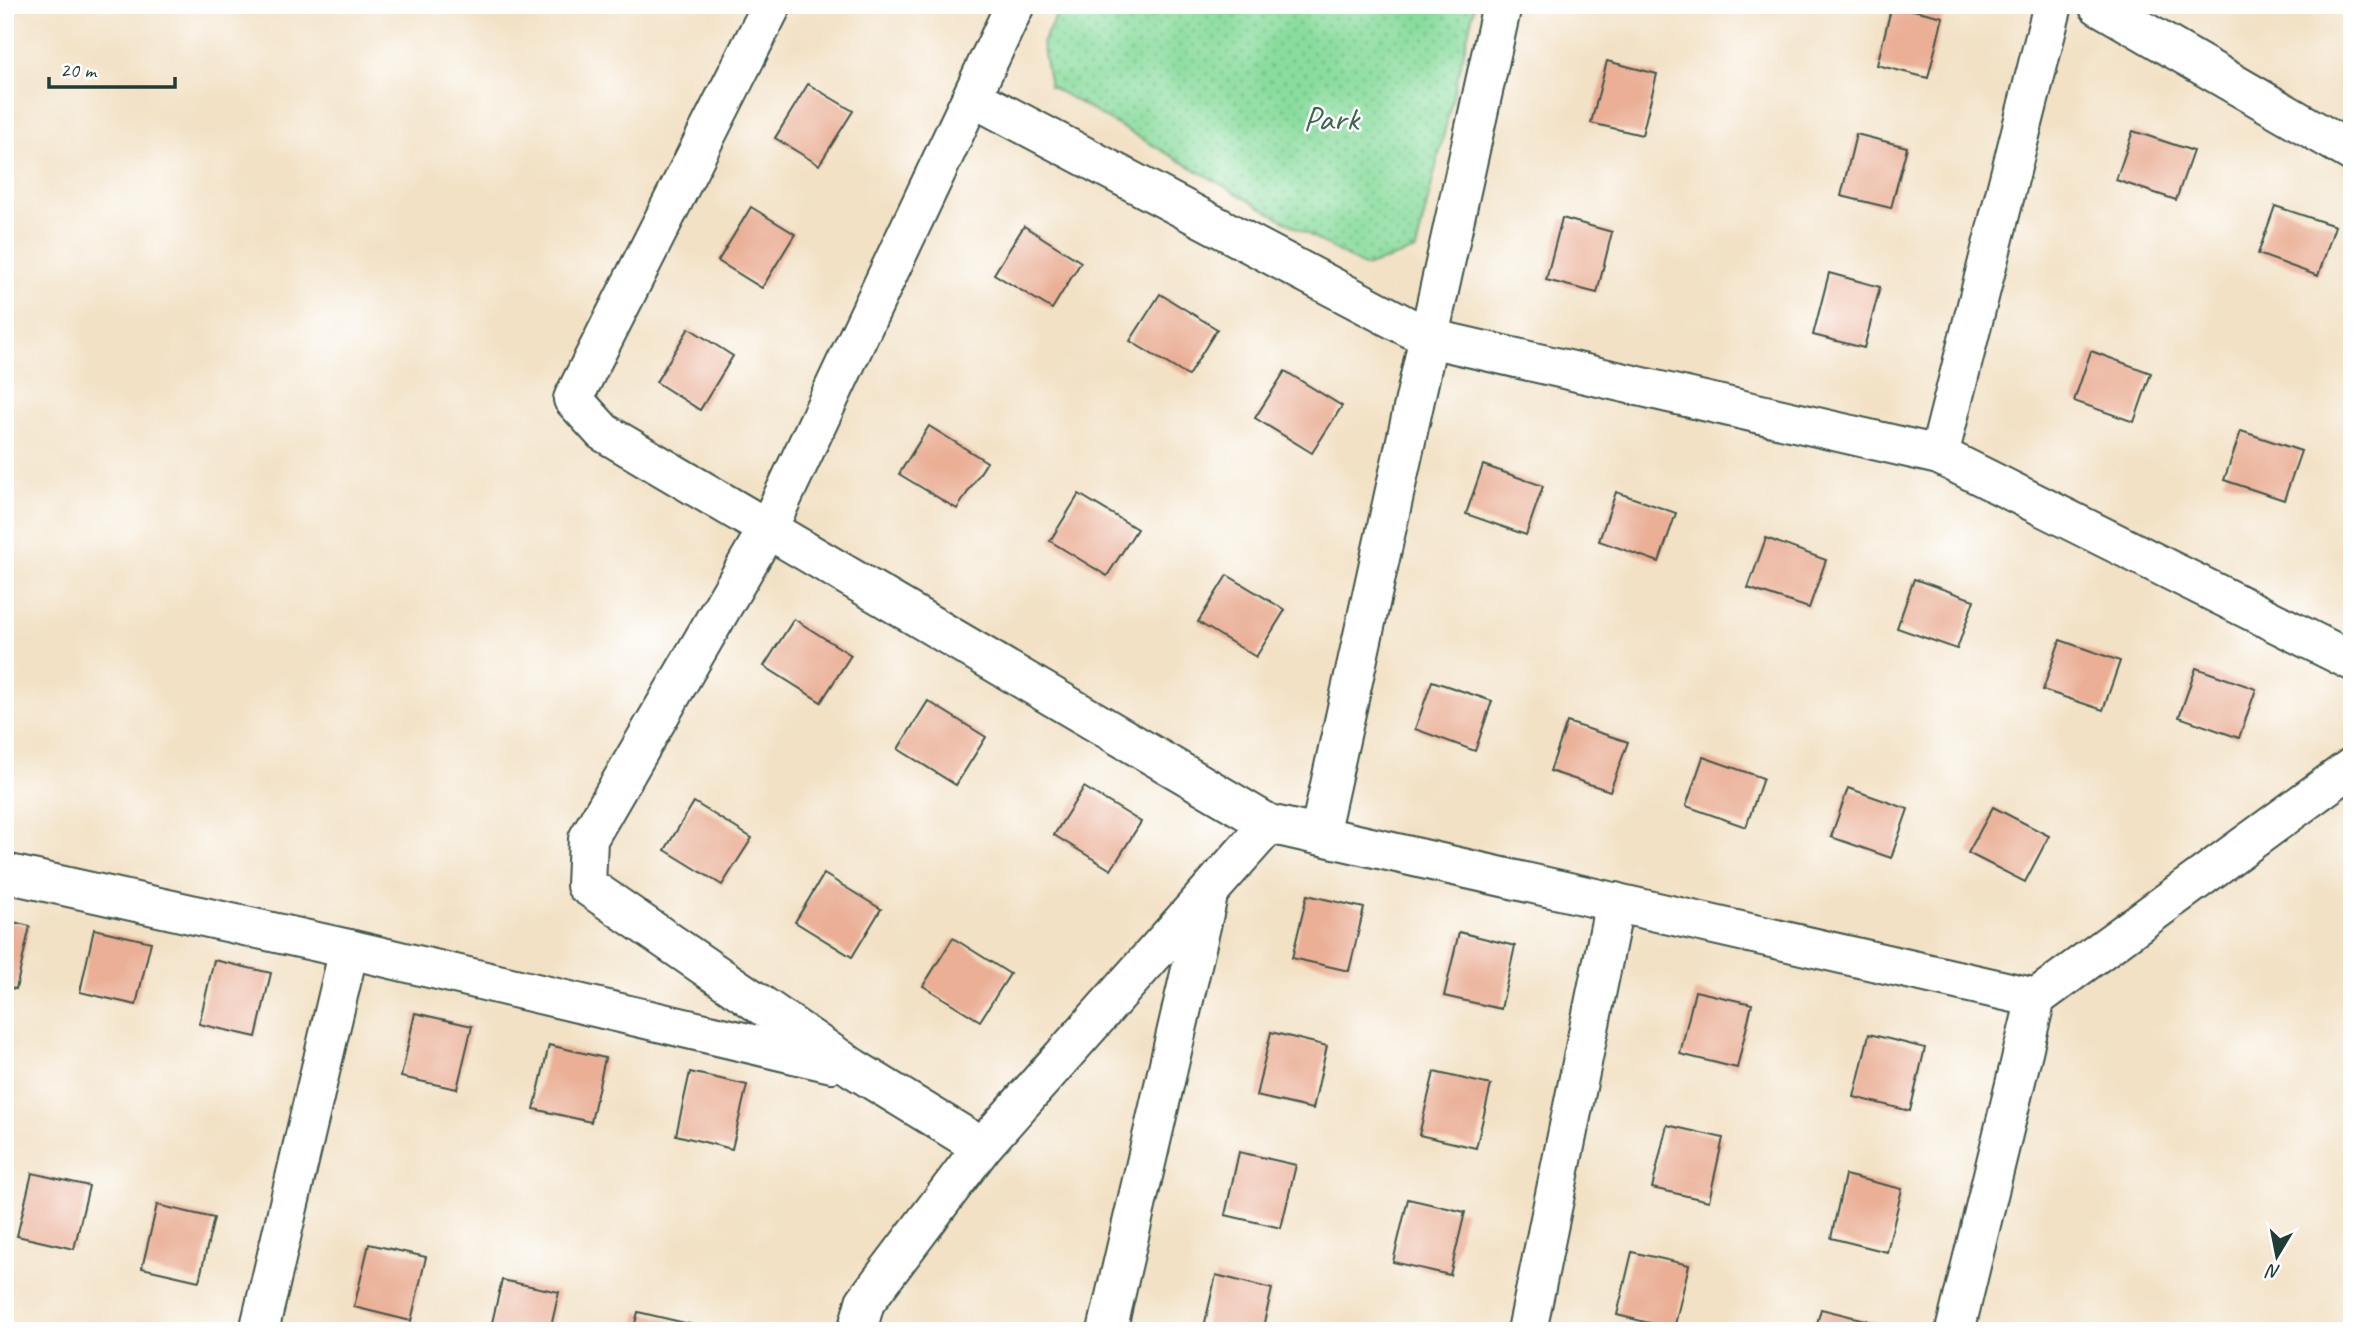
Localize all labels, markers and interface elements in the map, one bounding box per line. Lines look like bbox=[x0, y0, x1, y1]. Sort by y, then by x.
scale bar bbox=[49, 46, 175, 90]
text: 20 m bbox=[60, 57, 98, 83]
park label: Park bbox=[1303, 96, 1361, 141]
north arrow bbox=[2242, 1220, 2312, 1290]
text: N bbox=[2263, 1258, 2282, 1285]

